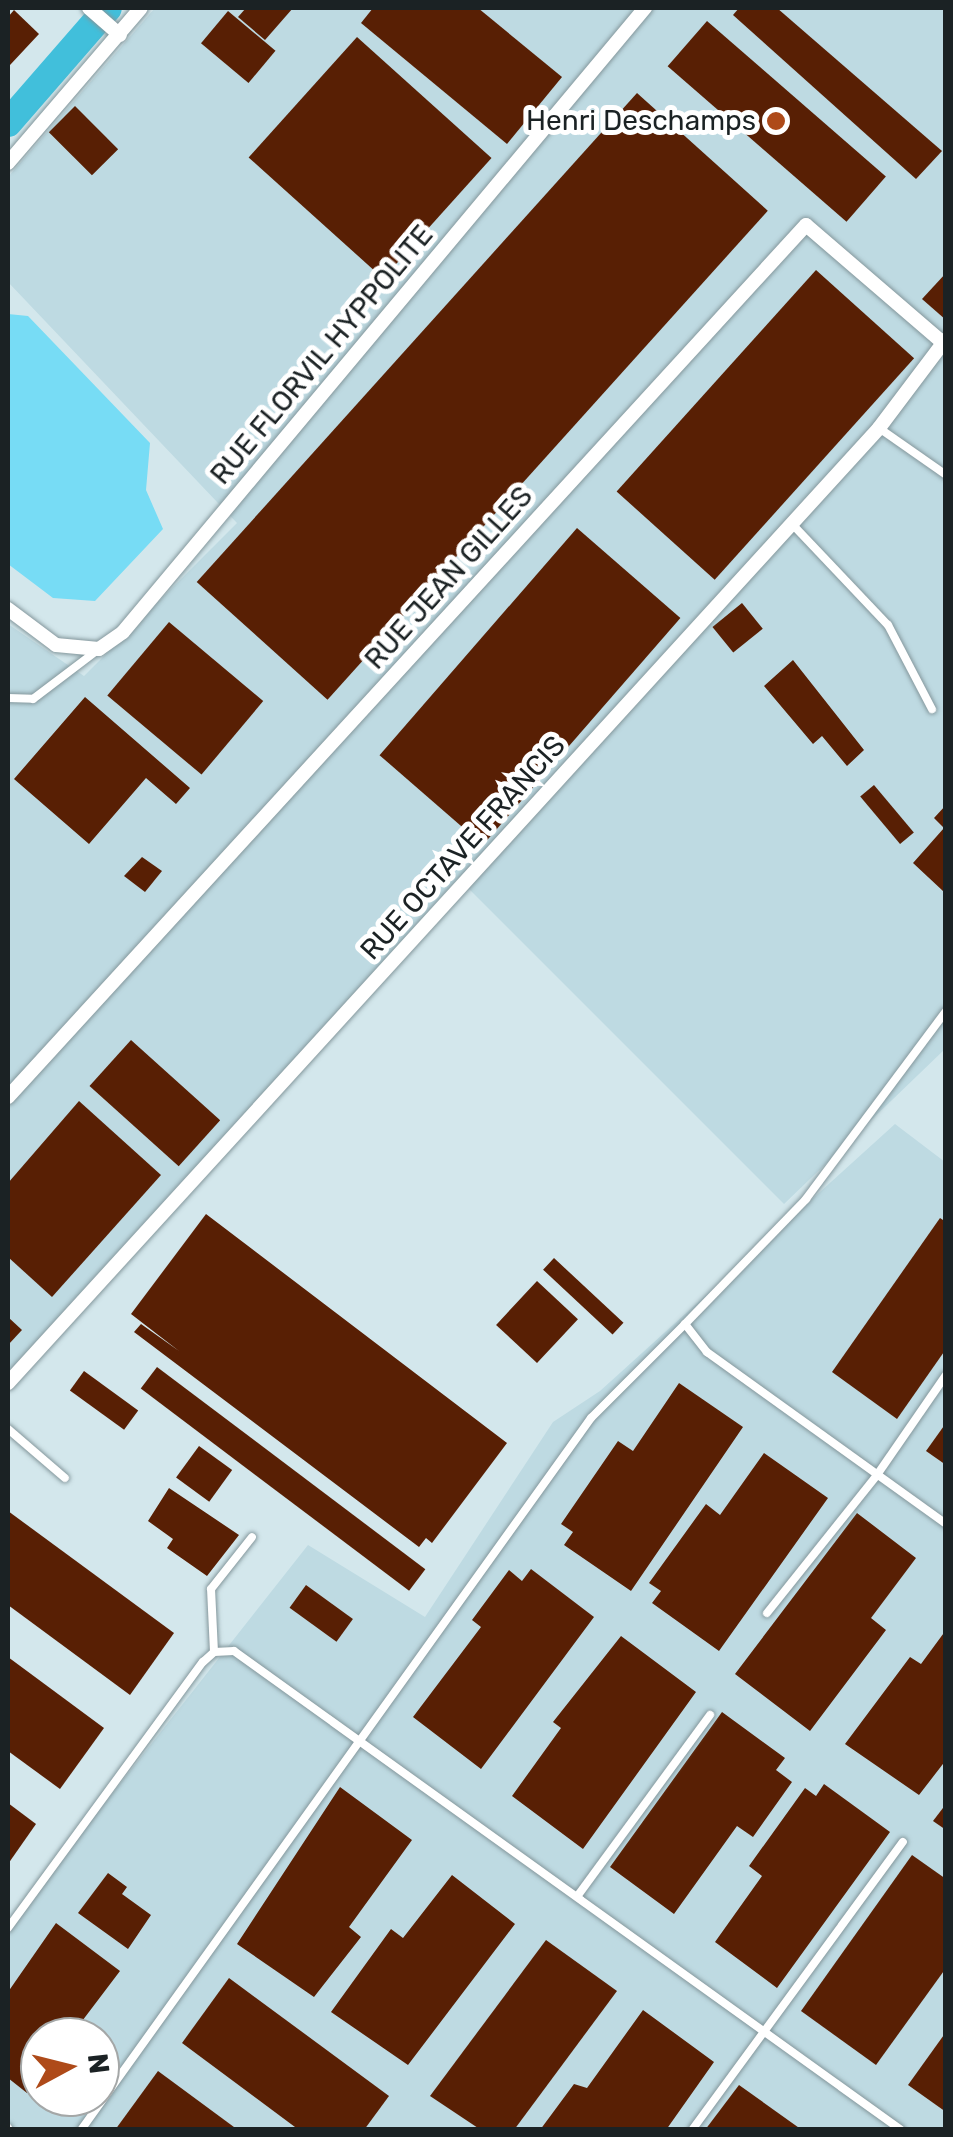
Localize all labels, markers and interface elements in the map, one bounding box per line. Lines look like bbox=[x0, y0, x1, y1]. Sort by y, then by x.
place label: Henri Deschamps bbox=[526, 104, 756, 138]
marker: Henri Deschamps bbox=[765, 110, 787, 132]
street label: RUE FLORVIL HYPPOLITE bbox=[204, 218, 440, 492]
street label: RUE JEAN GILLES bbox=[358, 480, 540, 676]
street label: RUE OCTAVE FRANCIS bbox=[354, 729, 572, 967]
north arrow bbox=[20, 2017, 120, 2117]
text: N bbox=[81, 2052, 116, 2076]

